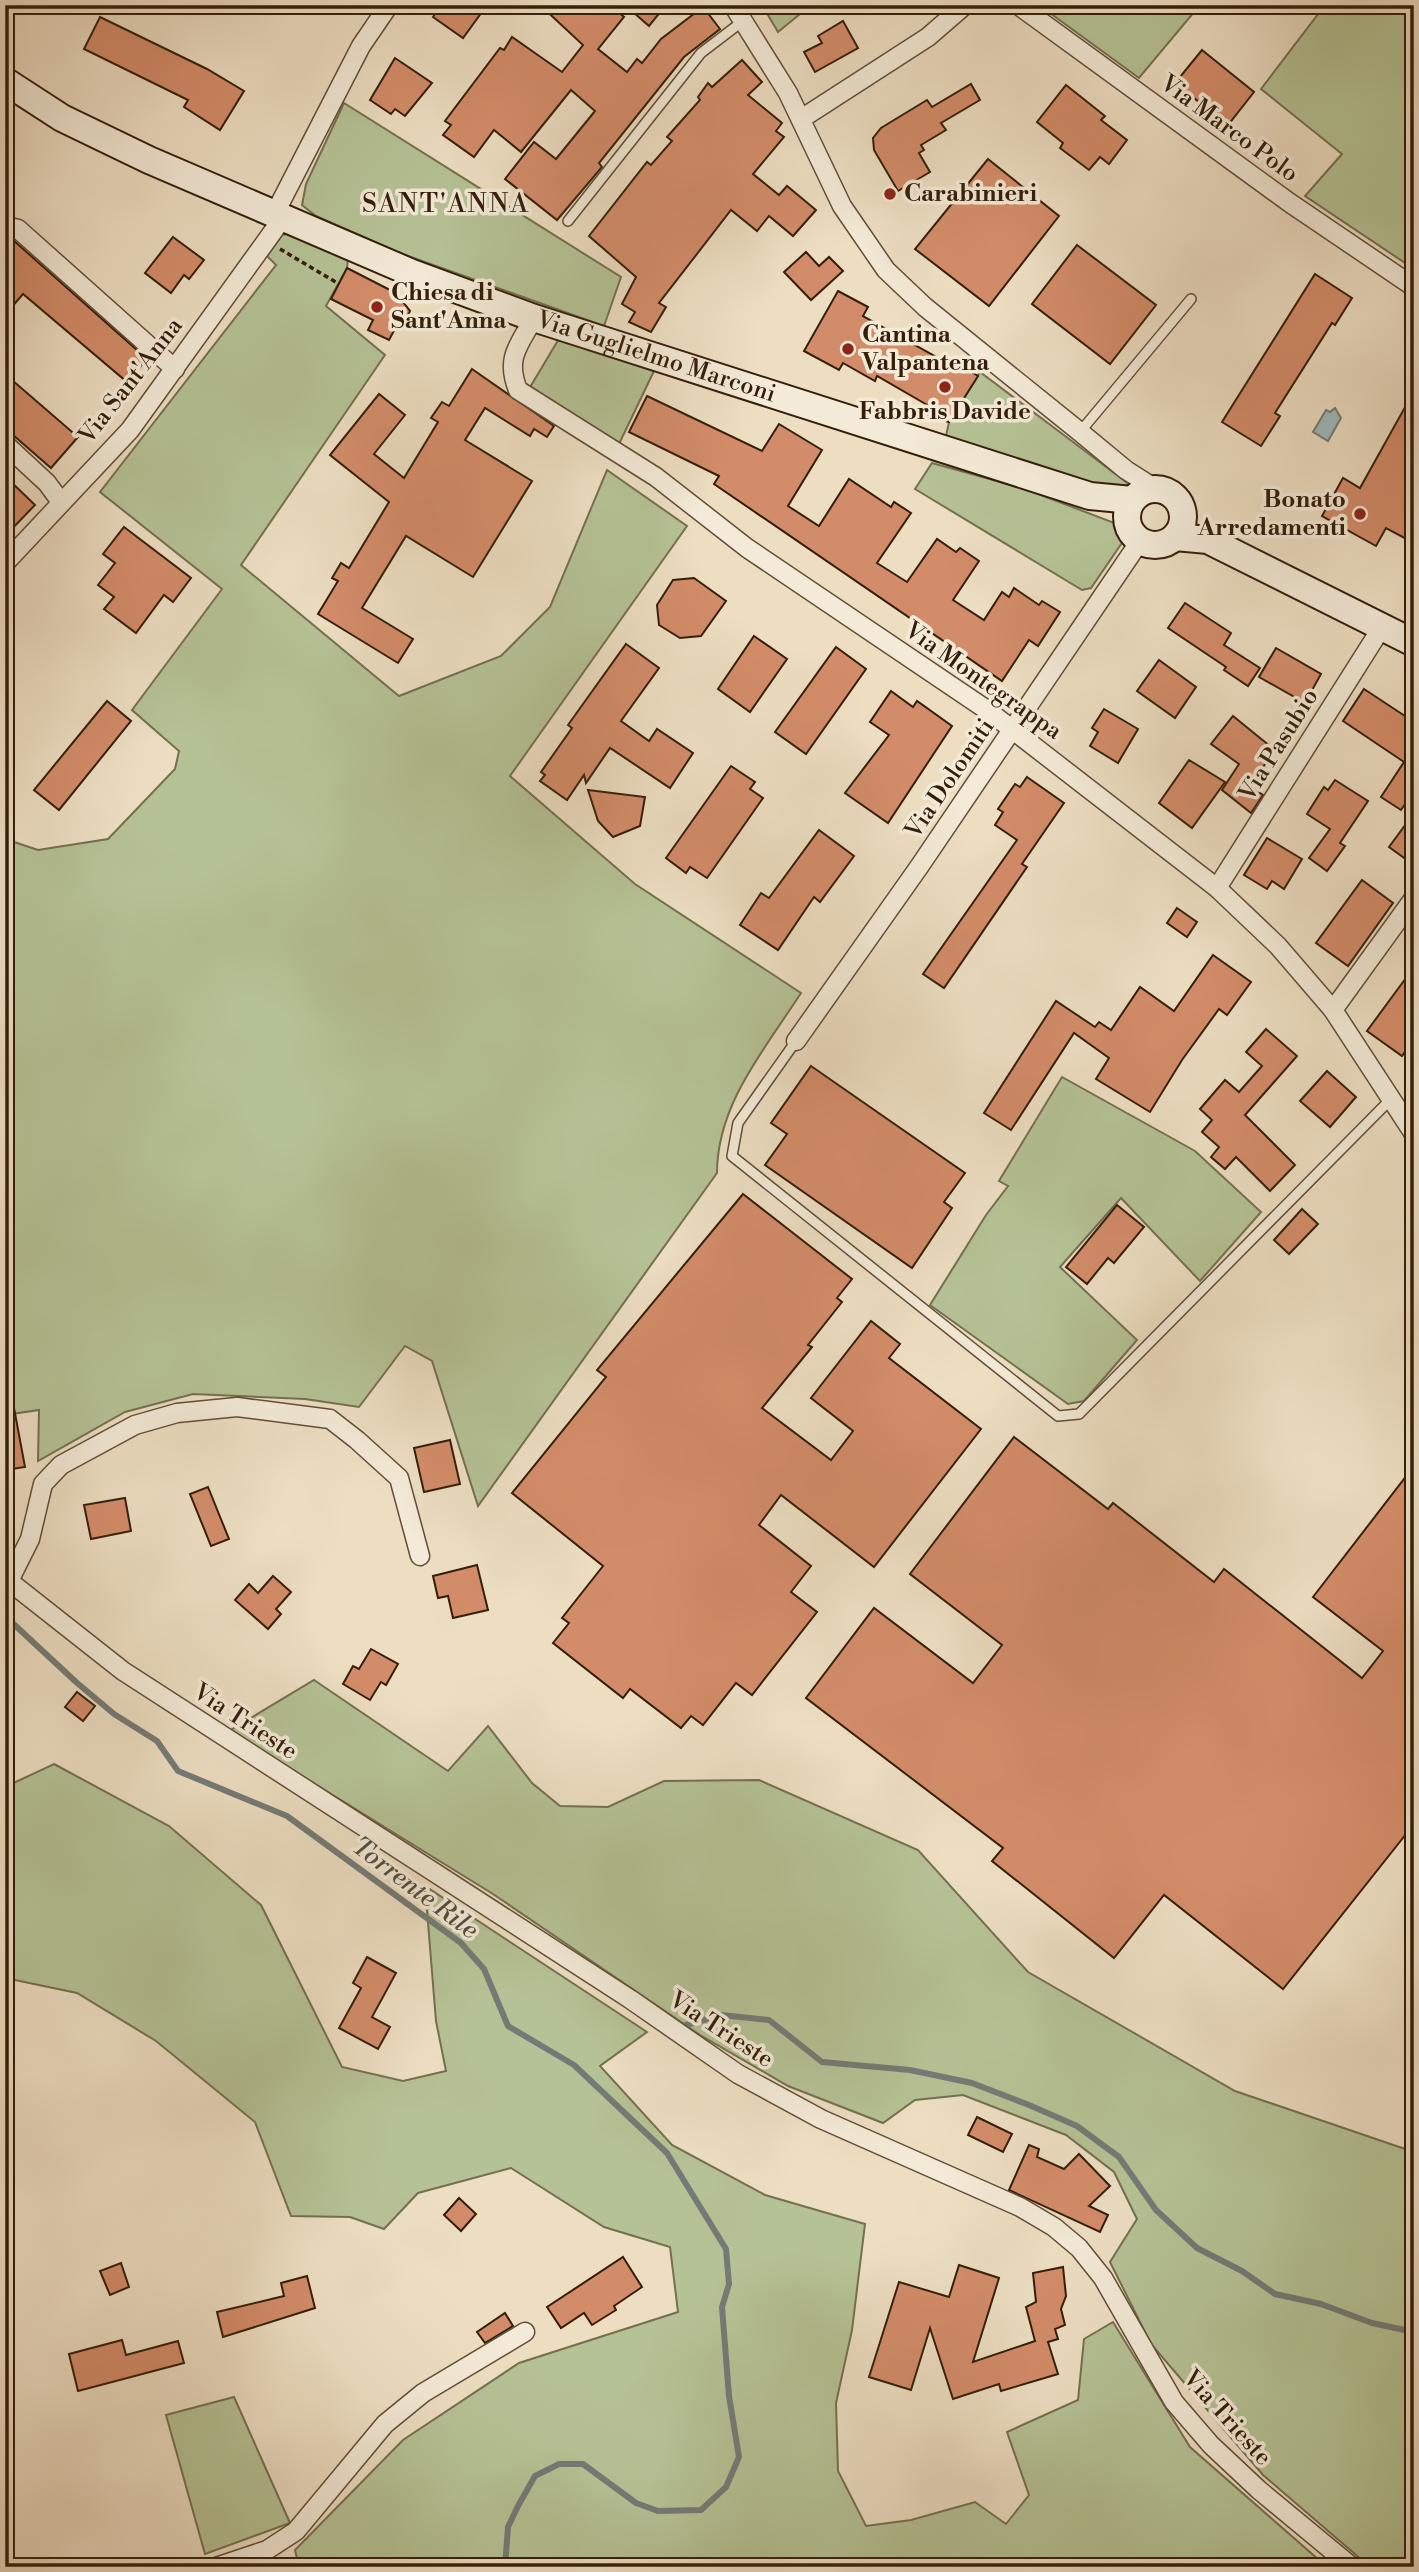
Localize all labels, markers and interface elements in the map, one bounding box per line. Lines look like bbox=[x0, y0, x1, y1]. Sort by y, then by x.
street label: Via Marco Polo bbox=[1153, 68, 1304, 189]
place label: Carabinieri bbox=[904, 179, 1038, 209]
marker: Carabinieri bbox=[882, 186, 898, 202]
district label: SANT'ANNA bbox=[362, 188, 530, 220]
place label: Chiesa di Sant'Anna bbox=[391, 278, 507, 336]
marker: Chiesa di Sant'Anna bbox=[369, 299, 385, 315]
street label: Via Guglielmo Marconi bbox=[532, 304, 780, 409]
street label: Via Sant'Anna bbox=[72, 311, 190, 451]
place label: Cantina Valpantena bbox=[861, 320, 990, 378]
marker: Cantina Valpantena bbox=[840, 341, 856, 357]
marker: Fabbris Davide bbox=[937, 379, 953, 395]
place label: Fabbris Davide bbox=[859, 397, 1031, 427]
place label: Bonato Arredamenti bbox=[1197, 485, 1346, 543]
marker: Bonato Arredamenti bbox=[1352, 506, 1368, 522]
street label: Via Montegrappa bbox=[898, 615, 1068, 747]
street label: Via Pasubio bbox=[1232, 683, 1325, 808]
street label: Via Dolomiti bbox=[898, 713, 1001, 846]
street label: Via Trieste bbox=[186, 1677, 303, 1767]
water label: Torrente Rile bbox=[345, 1830, 485, 1946]
street label: Via Trieste bbox=[662, 1985, 779, 2075]
street label: Via Trieste bbox=[1175, 2363, 1278, 2472]

